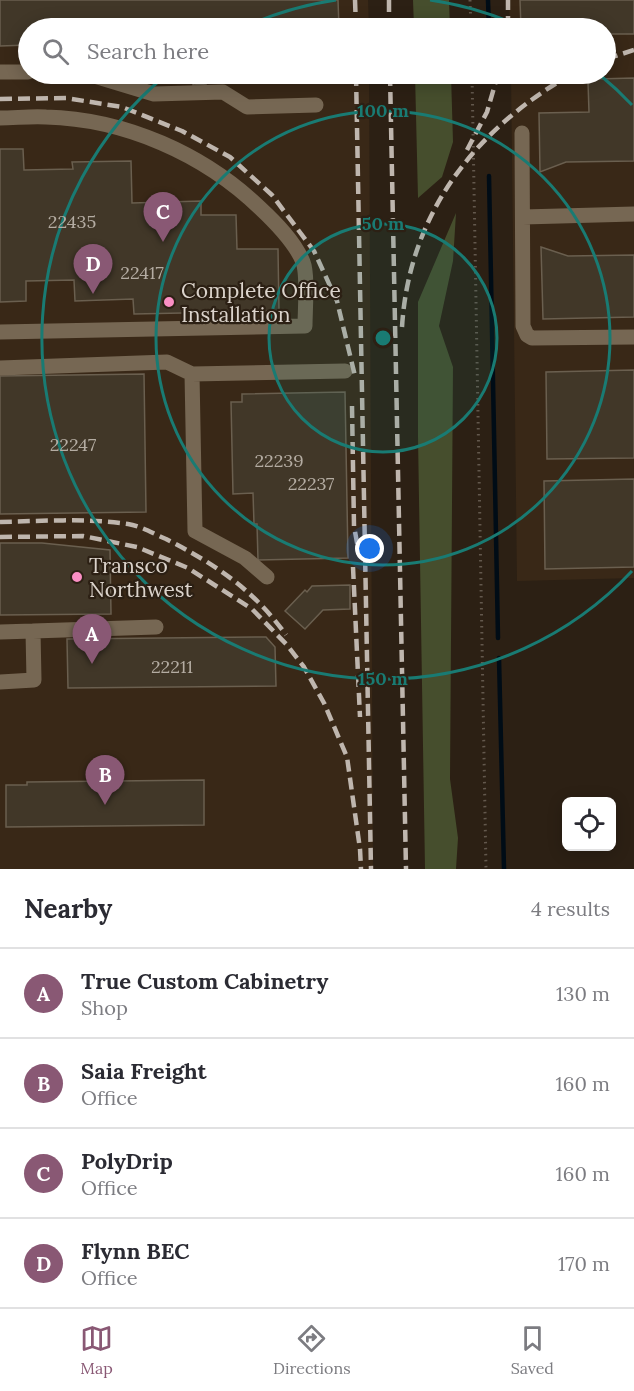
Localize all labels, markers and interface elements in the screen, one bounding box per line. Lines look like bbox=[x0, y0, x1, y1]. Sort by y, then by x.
search box bbox=[18, 18, 616, 84]
icon: search bbox=[39, 35, 72, 68]
text: Search here bbox=[87, 37, 209, 65]
text: 100 m bbox=[357, 99, 409, 122]
pin: C bbox=[144, 192, 182, 242]
house number: 22435 bbox=[48, 210, 96, 233]
text: 50 m bbox=[362, 212, 405, 235]
pin: D bbox=[74, 244, 112, 294]
house number: 22417 bbox=[120, 261, 164, 284]
place label: Complete Office Installation bbox=[181, 277, 341, 328]
marker: Complete Office Installation bbox=[162, 295, 176, 309]
centre of rings bbox=[373, 328, 393, 348]
house number: 22247 bbox=[50, 433, 96, 456]
house number: 22239 bbox=[254, 449, 304, 472]
house number: 22237 bbox=[288, 472, 334, 495]
your location bbox=[355, 534, 384, 563]
place label: Transco Northwest bbox=[89, 552, 194, 603]
marker: Transco Northwest bbox=[70, 570, 84, 584]
pin: A bbox=[72, 614, 112, 664]
house number: 22211 bbox=[151, 655, 193, 678]
text: 150 m bbox=[358, 667, 408, 690]
pin: B bbox=[86, 756, 124, 805]
map controls bbox=[562, 797, 616, 851]
button: locate bbox=[562, 797, 616, 851]
text: Nearby bbox=[24, 892, 112, 925]
text: 4 results bbox=[531, 896, 610, 921]
text: True Custom Cabinetry bbox=[81, 967, 328, 995]
text: A bbox=[37, 981, 50, 1006]
text: 130 m bbox=[556, 981, 610, 1006]
text: Shop bbox=[81, 995, 128, 1020]
text: Saia Freight bbox=[81, 1057, 207, 1085]
text: B bbox=[37, 1071, 50, 1096]
text: 160 m bbox=[556, 1071, 610, 1096]
text: Office bbox=[81, 1085, 138, 1110]
text: PolyDrip bbox=[81, 1147, 173, 1175]
text: C bbox=[37, 1161, 50, 1186]
text: 160 m bbox=[556, 1161, 610, 1186]
text: Office bbox=[81, 1175, 138, 1200]
text: Flynn BEC bbox=[81, 1237, 190, 1265]
text: D bbox=[36, 1251, 51, 1276]
text: 170 m bbox=[558, 1251, 610, 1276]
text: Office bbox=[81, 1265, 138, 1290]
tab: Map bbox=[80, 1322, 113, 1378]
tab: Directions bbox=[273, 1322, 351, 1378]
tab: Saved bbox=[511, 1322, 554, 1378]

